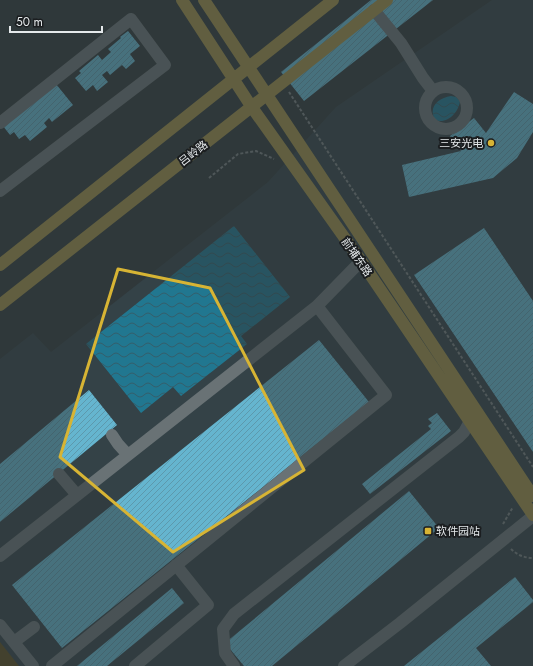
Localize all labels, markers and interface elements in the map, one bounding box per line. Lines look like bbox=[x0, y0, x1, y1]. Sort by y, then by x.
scale bar bbox=[10, 8, 102, 34]
text: 50 m bbox=[16, 13, 43, 31]
place label: 三安光电 bbox=[439, 135, 483, 151]
street label: 吕岭路 bbox=[175, 137, 211, 169]
marker: 三安光电 bbox=[486, 138, 496, 148]
street label: 前埔东路 bbox=[338, 234, 376, 280]
place label: 软件园站 bbox=[436, 523, 480, 539]
marker: 软件园站 bbox=[423, 526, 433, 536]

